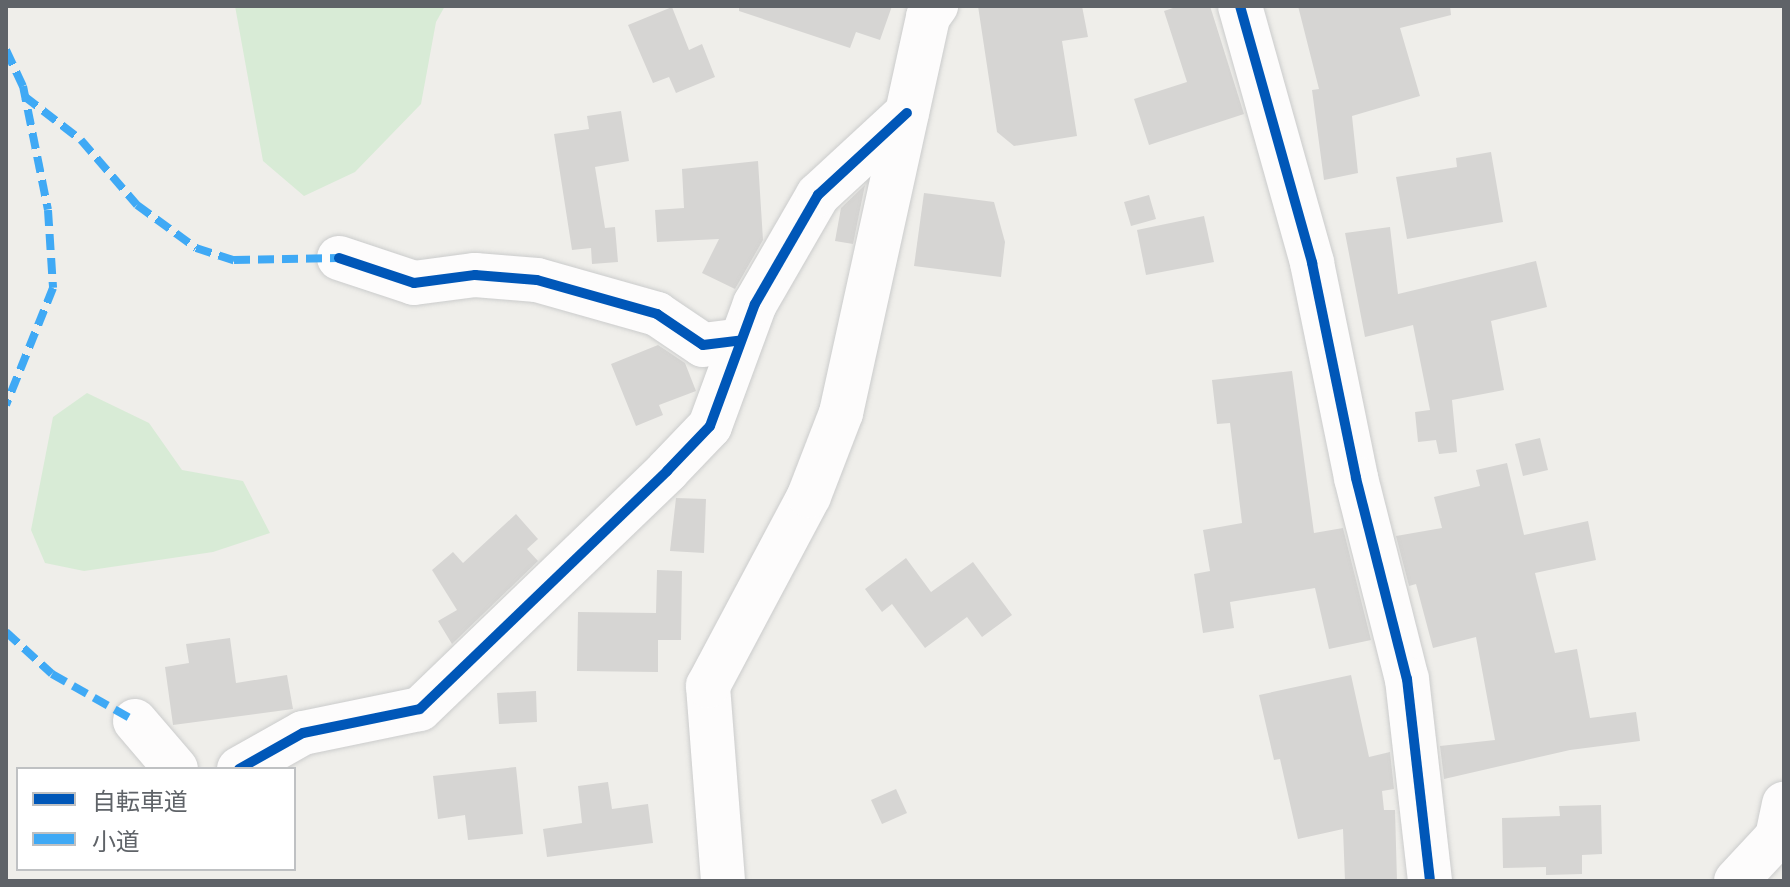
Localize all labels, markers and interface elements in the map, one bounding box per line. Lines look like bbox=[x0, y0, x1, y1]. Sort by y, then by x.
legend bbox=[16, 767, 296, 871]
text: 自転車道 bbox=[92, 787, 188, 816]
text: 小道 bbox=[92, 827, 140, 856]

